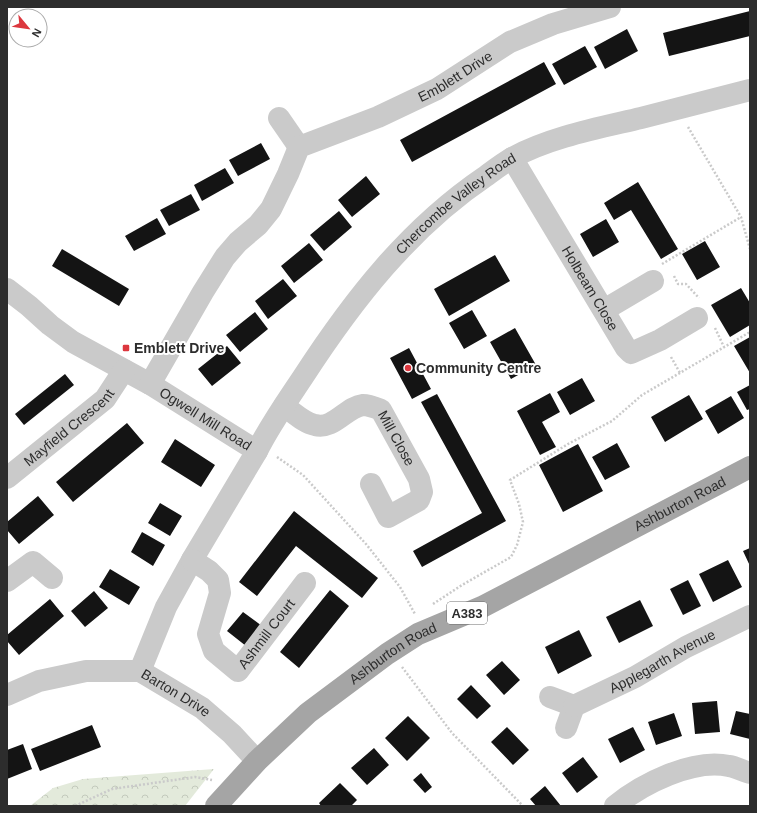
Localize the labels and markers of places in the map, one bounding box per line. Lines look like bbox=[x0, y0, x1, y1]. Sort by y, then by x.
place label: Emblett Drive bbox=[134, 340, 224, 356]
marker: Emblett Drive bbox=[121, 343, 131, 353]
place label: Community Centre bbox=[416, 360, 541, 376]
marker: Community Centre bbox=[403, 363, 413, 373]

